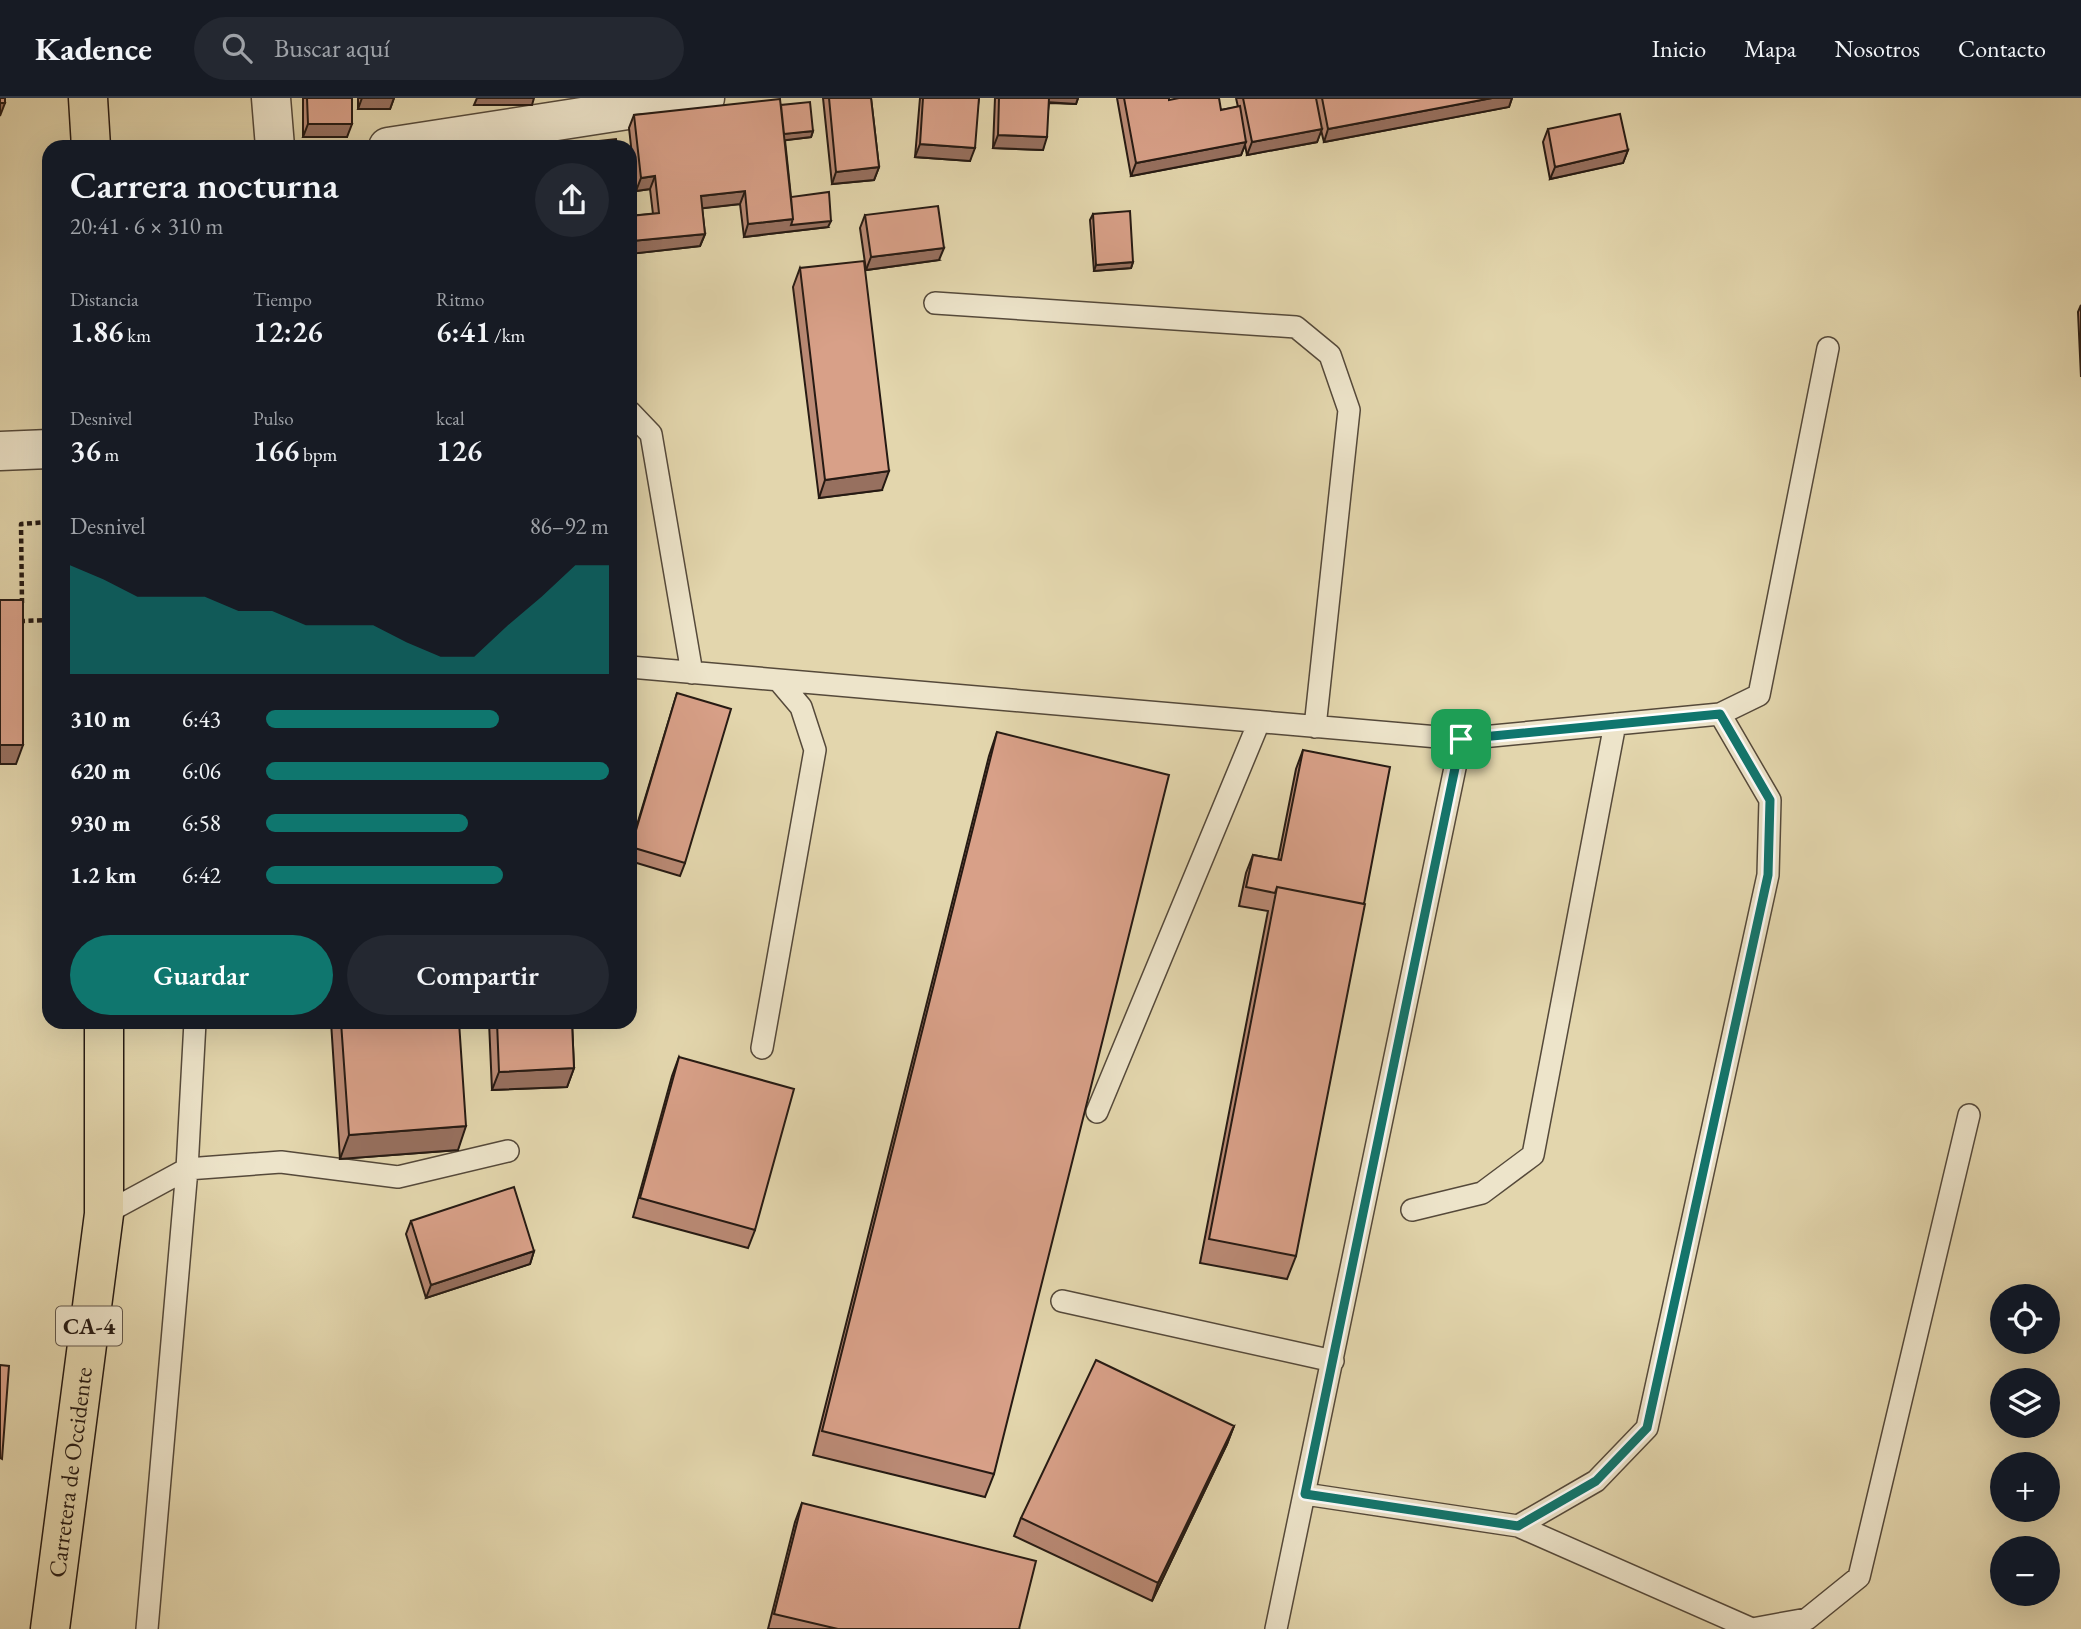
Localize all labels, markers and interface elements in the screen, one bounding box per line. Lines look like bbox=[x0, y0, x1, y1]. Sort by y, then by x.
search box bbox=[194, 17, 684, 80]
text: Kadence bbox=[35, 27, 152, 70]
icon: search bbox=[218, 29, 256, 67]
text: Buscar aquí bbox=[274, 31, 390, 65]
text: Inicio bbox=[1652, 33, 1706, 64]
text: Mapa bbox=[1744, 33, 1796, 64]
text: Nosotros bbox=[1834, 33, 1920, 64]
text: Contacto bbox=[1958, 33, 2046, 64]
text: Carrera nocturna bbox=[70, 160, 339, 209]
button: share bbox=[535, 163, 609, 237]
text: 20:41 · 6 × 310 m bbox=[70, 211, 223, 241]
text: Distancia bbox=[70, 287, 139, 312]
text: Tiempo bbox=[253, 287, 312, 312]
text: Ritmo bbox=[436, 287, 484, 312]
text: 1.86 bbox=[70, 312, 123, 351]
text: 12:26 bbox=[253, 312, 323, 351]
text: 6:41 bbox=[436, 312, 490, 351]
text: km bbox=[123, 323, 151, 348]
text: /km bbox=[490, 323, 525, 348]
text: Desnivel bbox=[70, 406, 132, 431]
text: Pulso bbox=[253, 406, 294, 431]
text: kcal bbox=[436, 406, 465, 431]
text: 36 bbox=[70, 431, 101, 470]
text: 166 bbox=[253, 431, 299, 470]
text: 126 bbox=[436, 431, 482, 470]
text: m bbox=[101, 442, 119, 467]
text: bpm bbox=[299, 442, 337, 467]
text: Desnivel bbox=[70, 511, 146, 541]
text: 86–92 m bbox=[530, 511, 609, 541]
text: 310 m bbox=[70, 704, 131, 734]
text: 6:43 bbox=[182, 704, 221, 734]
pin bbox=[1431, 709, 1491, 769]
icon: arrive bbox=[1442, 720, 1480, 758]
text: 620 m bbox=[70, 756, 131, 786]
text: 6:06 bbox=[182, 756, 221, 786]
text: 930 m bbox=[70, 808, 131, 838]
text: 6:58 bbox=[182, 808, 221, 838]
text: 1.2 km bbox=[70, 860, 137, 890]
text: 6:42 bbox=[182, 860, 221, 890]
button: Guardar bbox=[70, 935, 333, 1015]
button: Compartir bbox=[347, 935, 609, 1015]
map controls bbox=[1990, 1284, 2060, 1606]
button: locate bbox=[1990, 1284, 2060, 1354]
road number: CA-4 bbox=[56, 1306, 122, 1345]
street label: Carretera de Occidente bbox=[41, 1365, 99, 1579]
button: layers bbox=[1990, 1368, 2060, 1438]
button: + bbox=[1990, 1452, 2060, 1522]
button: − bbox=[1990, 1536, 2060, 1606]

